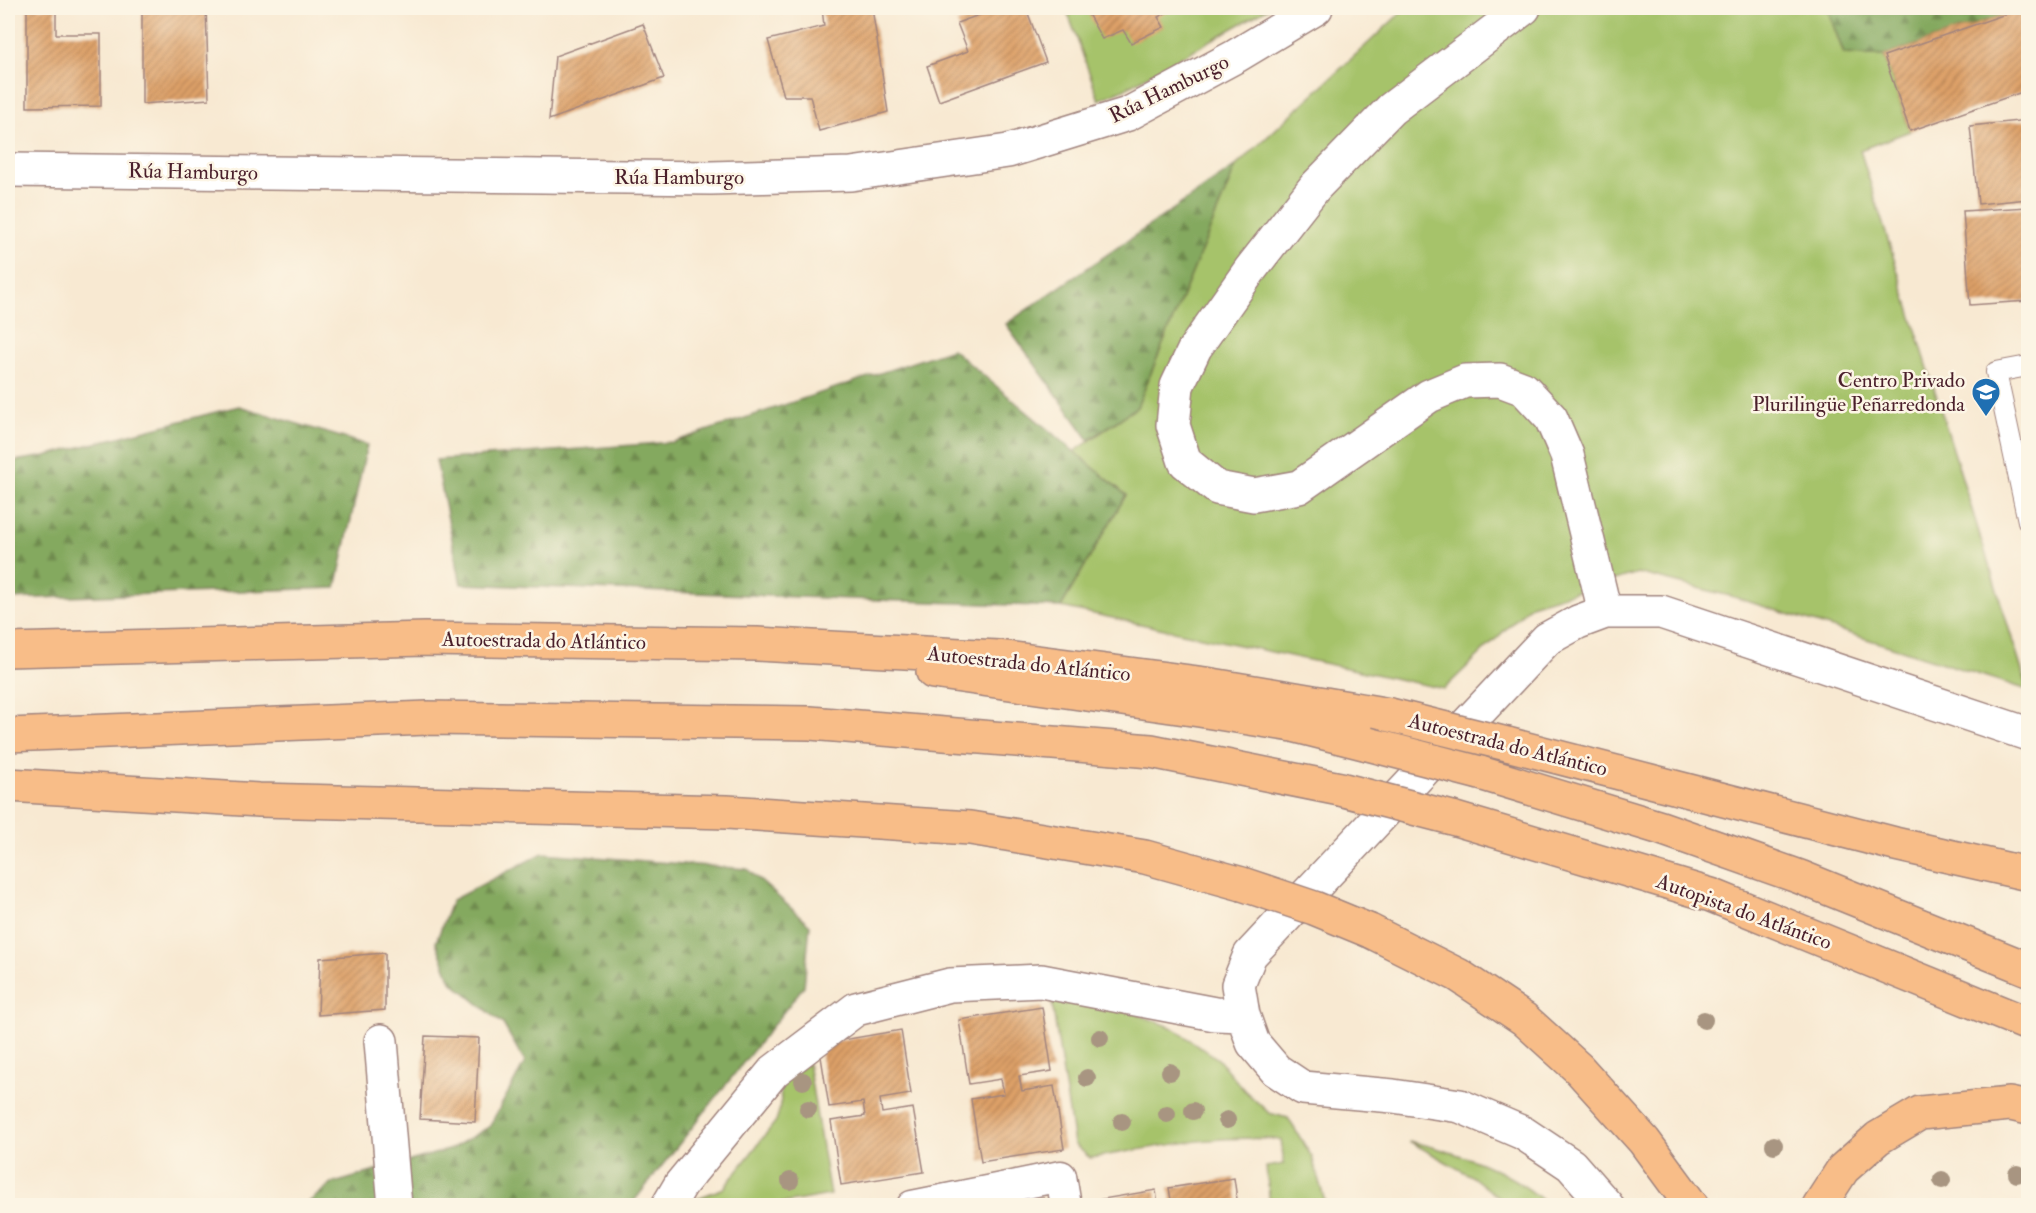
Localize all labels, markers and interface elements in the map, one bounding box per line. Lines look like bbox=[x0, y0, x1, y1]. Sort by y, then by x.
street label: Rúa Hamburgo bbox=[1105, 48, 1233, 130]
street label: Rúa Hamburgo bbox=[128, 157, 258, 187]
street label: Rúa Hamburgo bbox=[614, 164, 744, 191]
place label: Centro Privado Plurilingüe Peñarredonda bbox=[1752, 367, 1965, 418]
school or university icon: Centro Privado Plurilingüe Peñarredonda bbox=[1970, 376, 2002, 418]
street label: Autoestrada do Atlántico bbox=[441, 626, 646, 656]
street label: Autoestrada do Atlántico bbox=[925, 640, 1132, 688]
street label: Autoestrada do Atlántico bbox=[1405, 707, 1610, 783]
street label: Autopista do Atlántico bbox=[1652, 867, 1835, 956]

